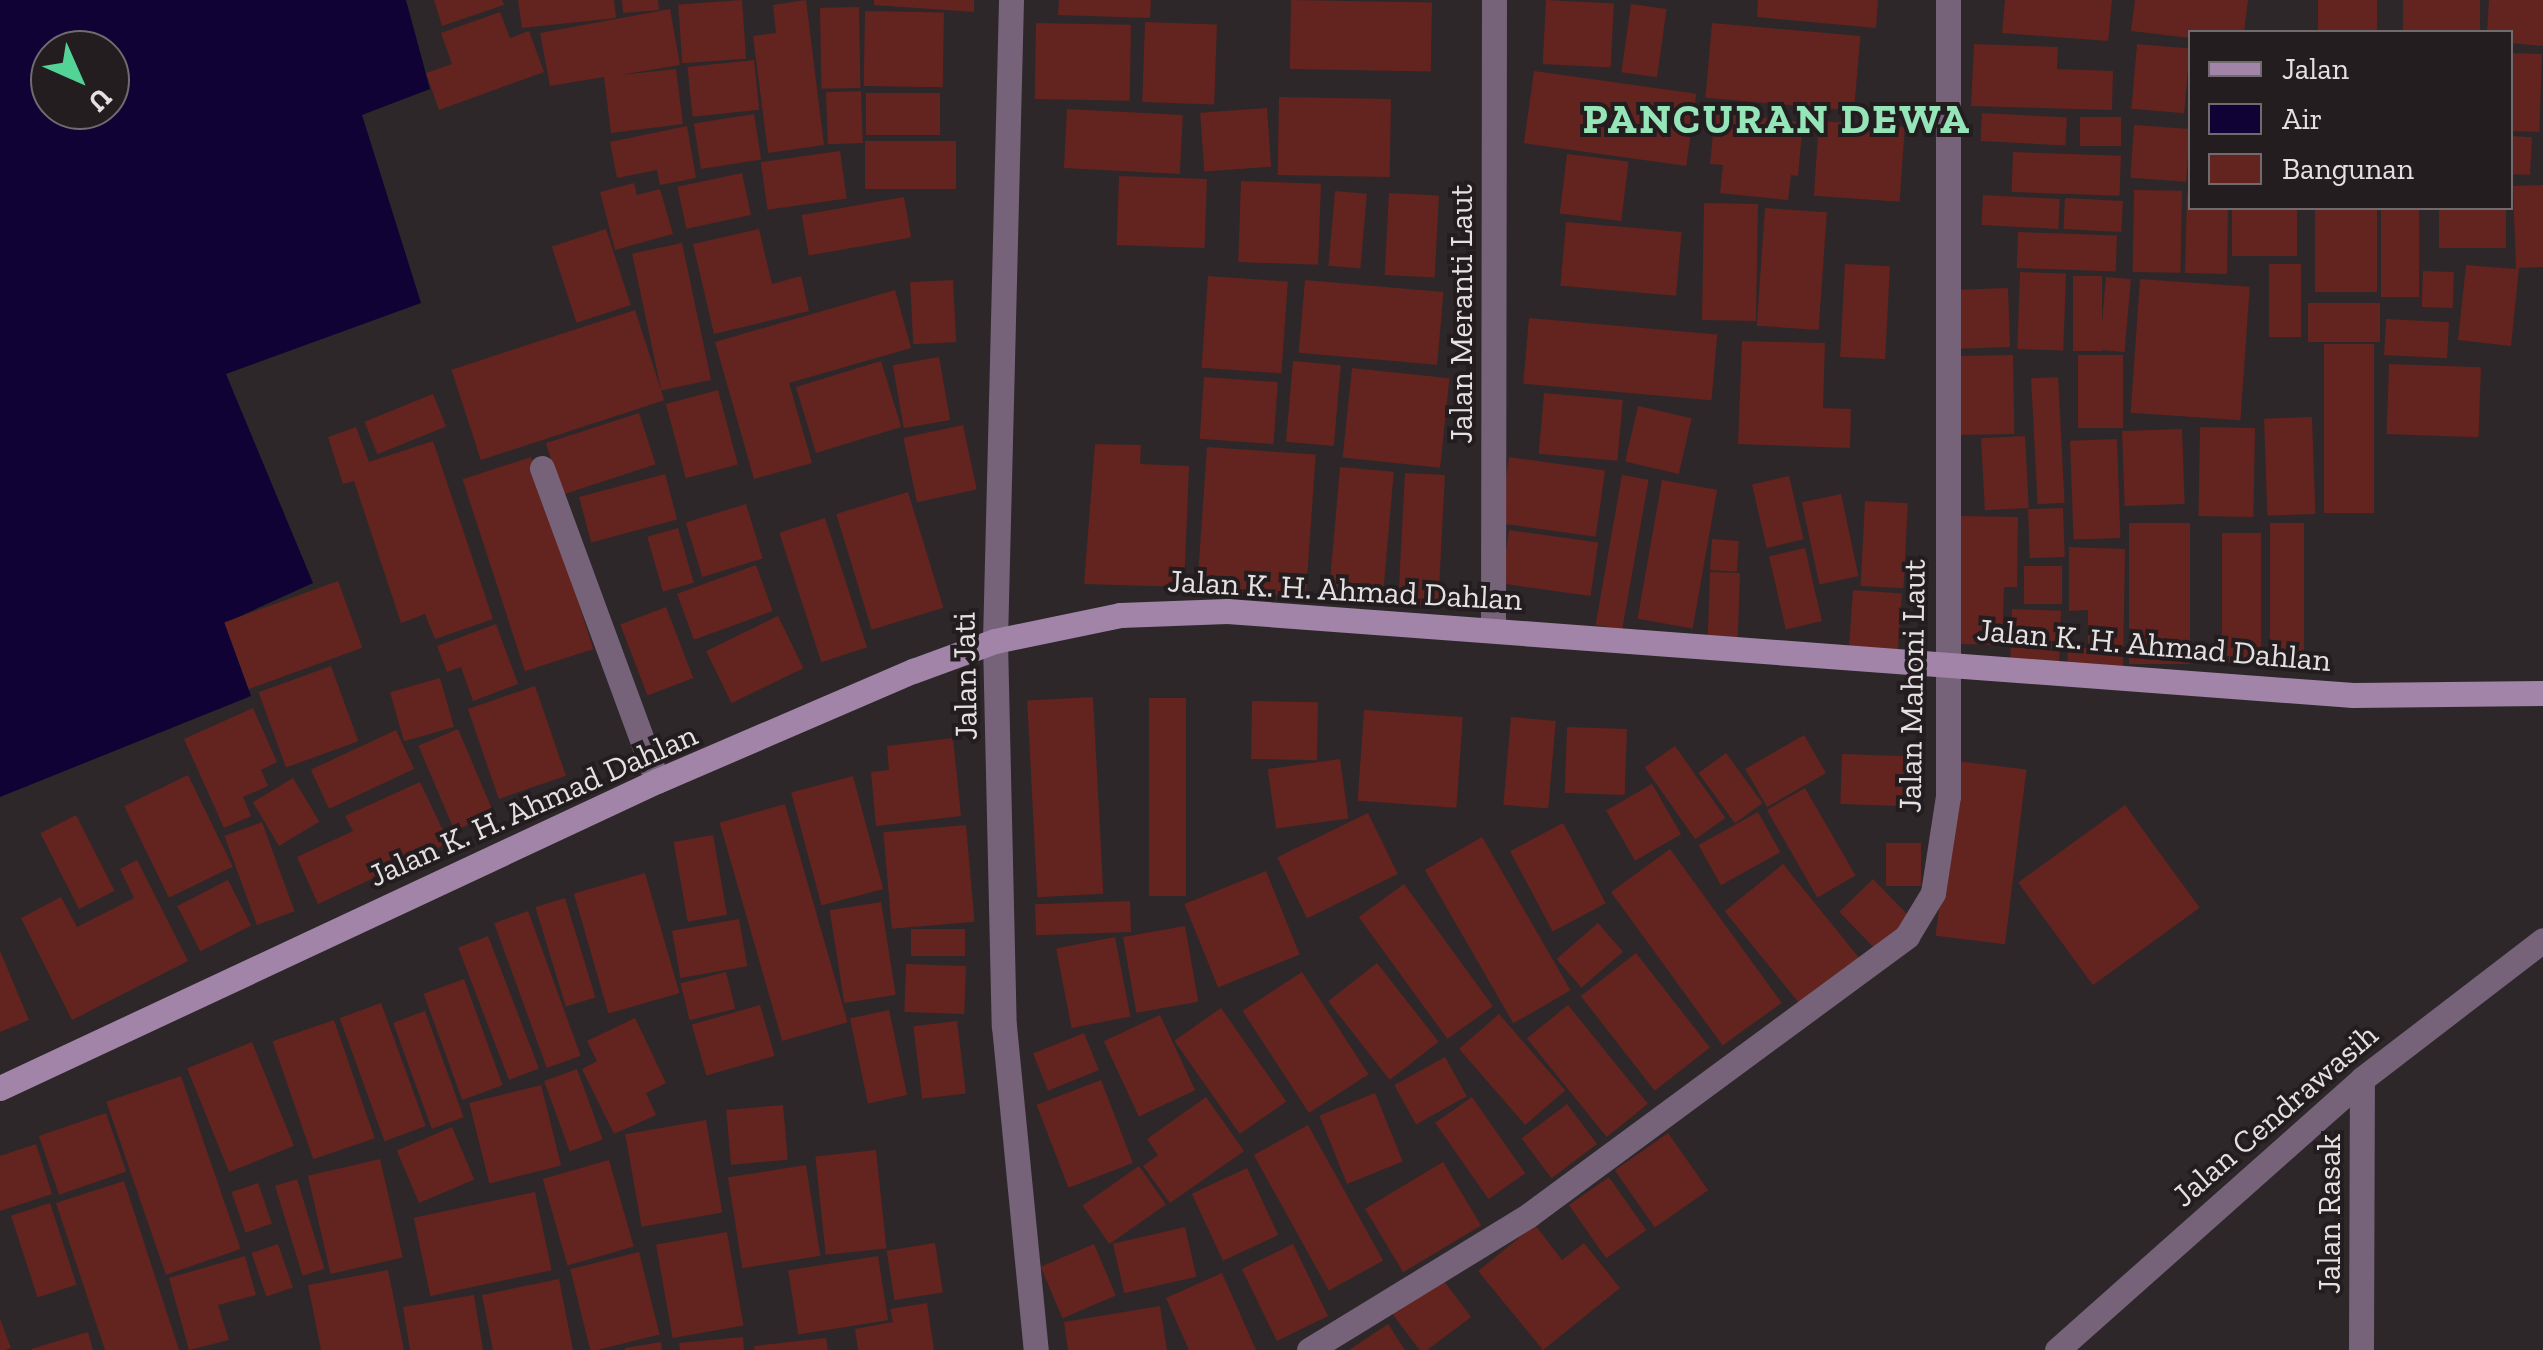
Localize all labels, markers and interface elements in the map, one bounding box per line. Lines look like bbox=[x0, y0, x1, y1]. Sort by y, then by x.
north arrow bbox=[30, 30, 130, 130]
legend bbox=[2188, 30, 2513, 210]
text: Jalan bbox=[2282, 51, 2349, 87]
text: U bbox=[81, 81, 119, 119]
district label: PANCURAN DEWA bbox=[1583, 94, 1971, 144]
text: Air bbox=[2282, 101, 2322, 137]
text: Bangunan bbox=[2282, 151, 2414, 187]
street label: Jalan Meranti Laut bbox=[1442, 184, 1480, 444]
street label: Jalan Mahoni Laut bbox=[1891, 559, 1933, 813]
street label: Jalan K. H. Ahmad Dahlan bbox=[1166, 562, 1524, 618]
street label: Jalan K. H. Ahmad Dahlan bbox=[1975, 610, 2333, 680]
street label: Jalan Jati bbox=[945, 611, 985, 741]
street label: Jalan K. H. Ahmad Dahlan bbox=[363, 715, 703, 895]
street label: Jalan Cendrawasih bbox=[2164, 1015, 2386, 1215]
street label: Jalan Rasak bbox=[2310, 1134, 2348, 1294]

